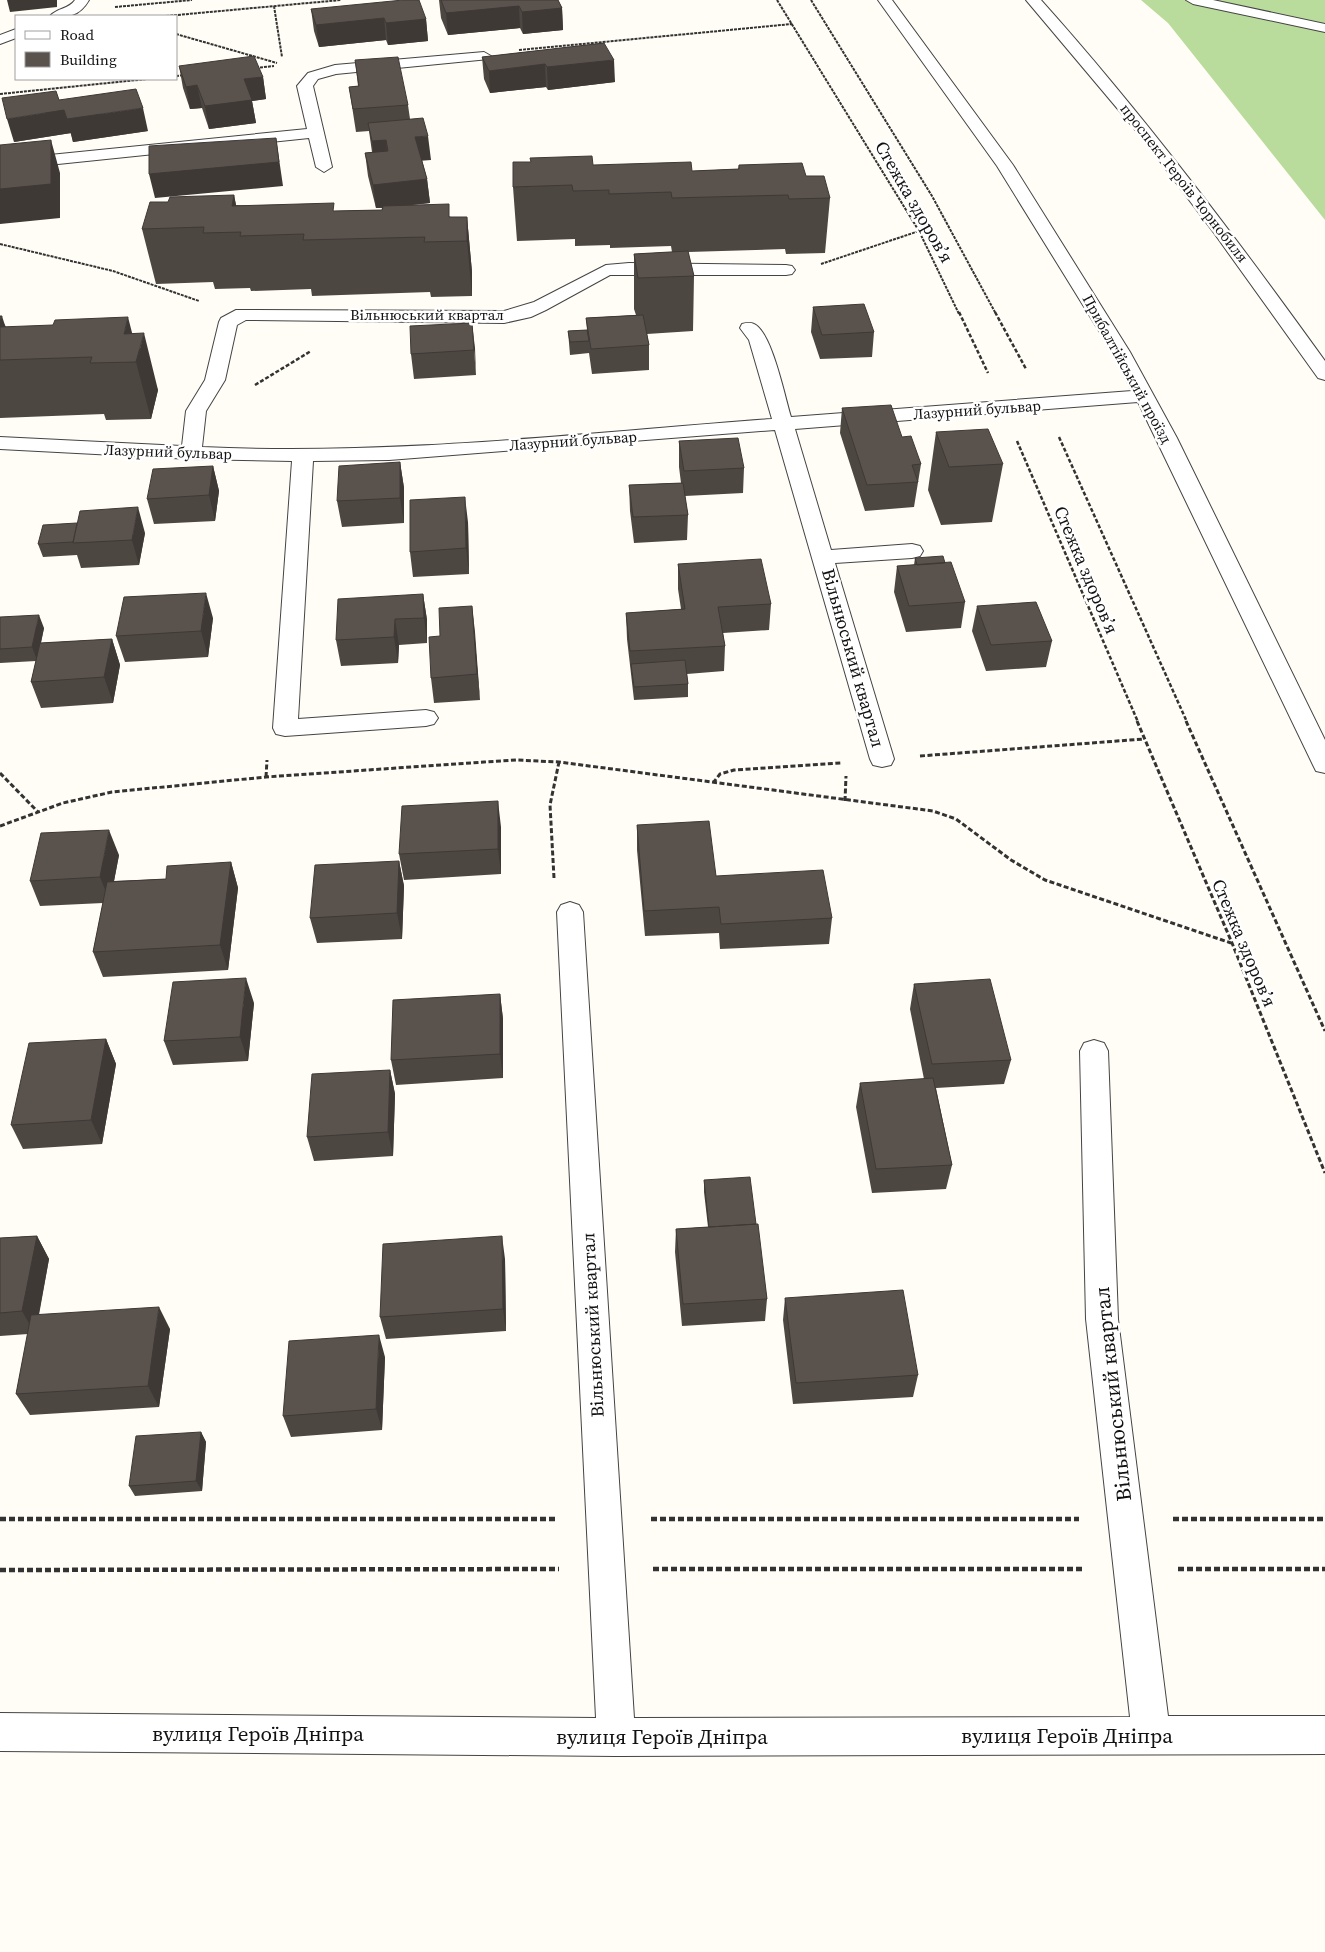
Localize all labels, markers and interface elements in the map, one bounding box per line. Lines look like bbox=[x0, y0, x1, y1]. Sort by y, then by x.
legend bbox=[15, 15, 178, 80]
text: Road bbox=[60, 24, 94, 45]
text: Building bbox=[60, 49, 117, 70]
street label: проспект Героїв Чорнобиля bbox=[1116, 99, 1253, 267]
street label: Стежка здоров’я bbox=[869, 136, 959, 267]
street label: Прибалтійський проїзд bbox=[1078, 290, 1177, 447]
street label: Вільнюський квартал bbox=[350, 304, 504, 325]
street label: Лазурний бульвар bbox=[912, 395, 1042, 424]
street label: Лазурний бульвар bbox=[508, 426, 638, 455]
street label: Лазурний бульвар bbox=[104, 439, 233, 464]
street label: Стежка здоров’я bbox=[1048, 502, 1125, 638]
street label: Вільнюський квартал bbox=[816, 566, 891, 750]
street label: Стежка здоров’я bbox=[1206, 875, 1283, 1011]
street label: Вільнюський квартал bbox=[575, 1232, 610, 1418]
street label: Вільнюський квартал bbox=[1087, 1285, 1138, 1503]
street label: вулиця Героїв Дніпра bbox=[152, 1719, 364, 1748]
street label: вулиця Героїв Дніпра bbox=[961, 1721, 1173, 1750]
street label: вулиця Героїв Дніпра bbox=[556, 1722, 768, 1751]

